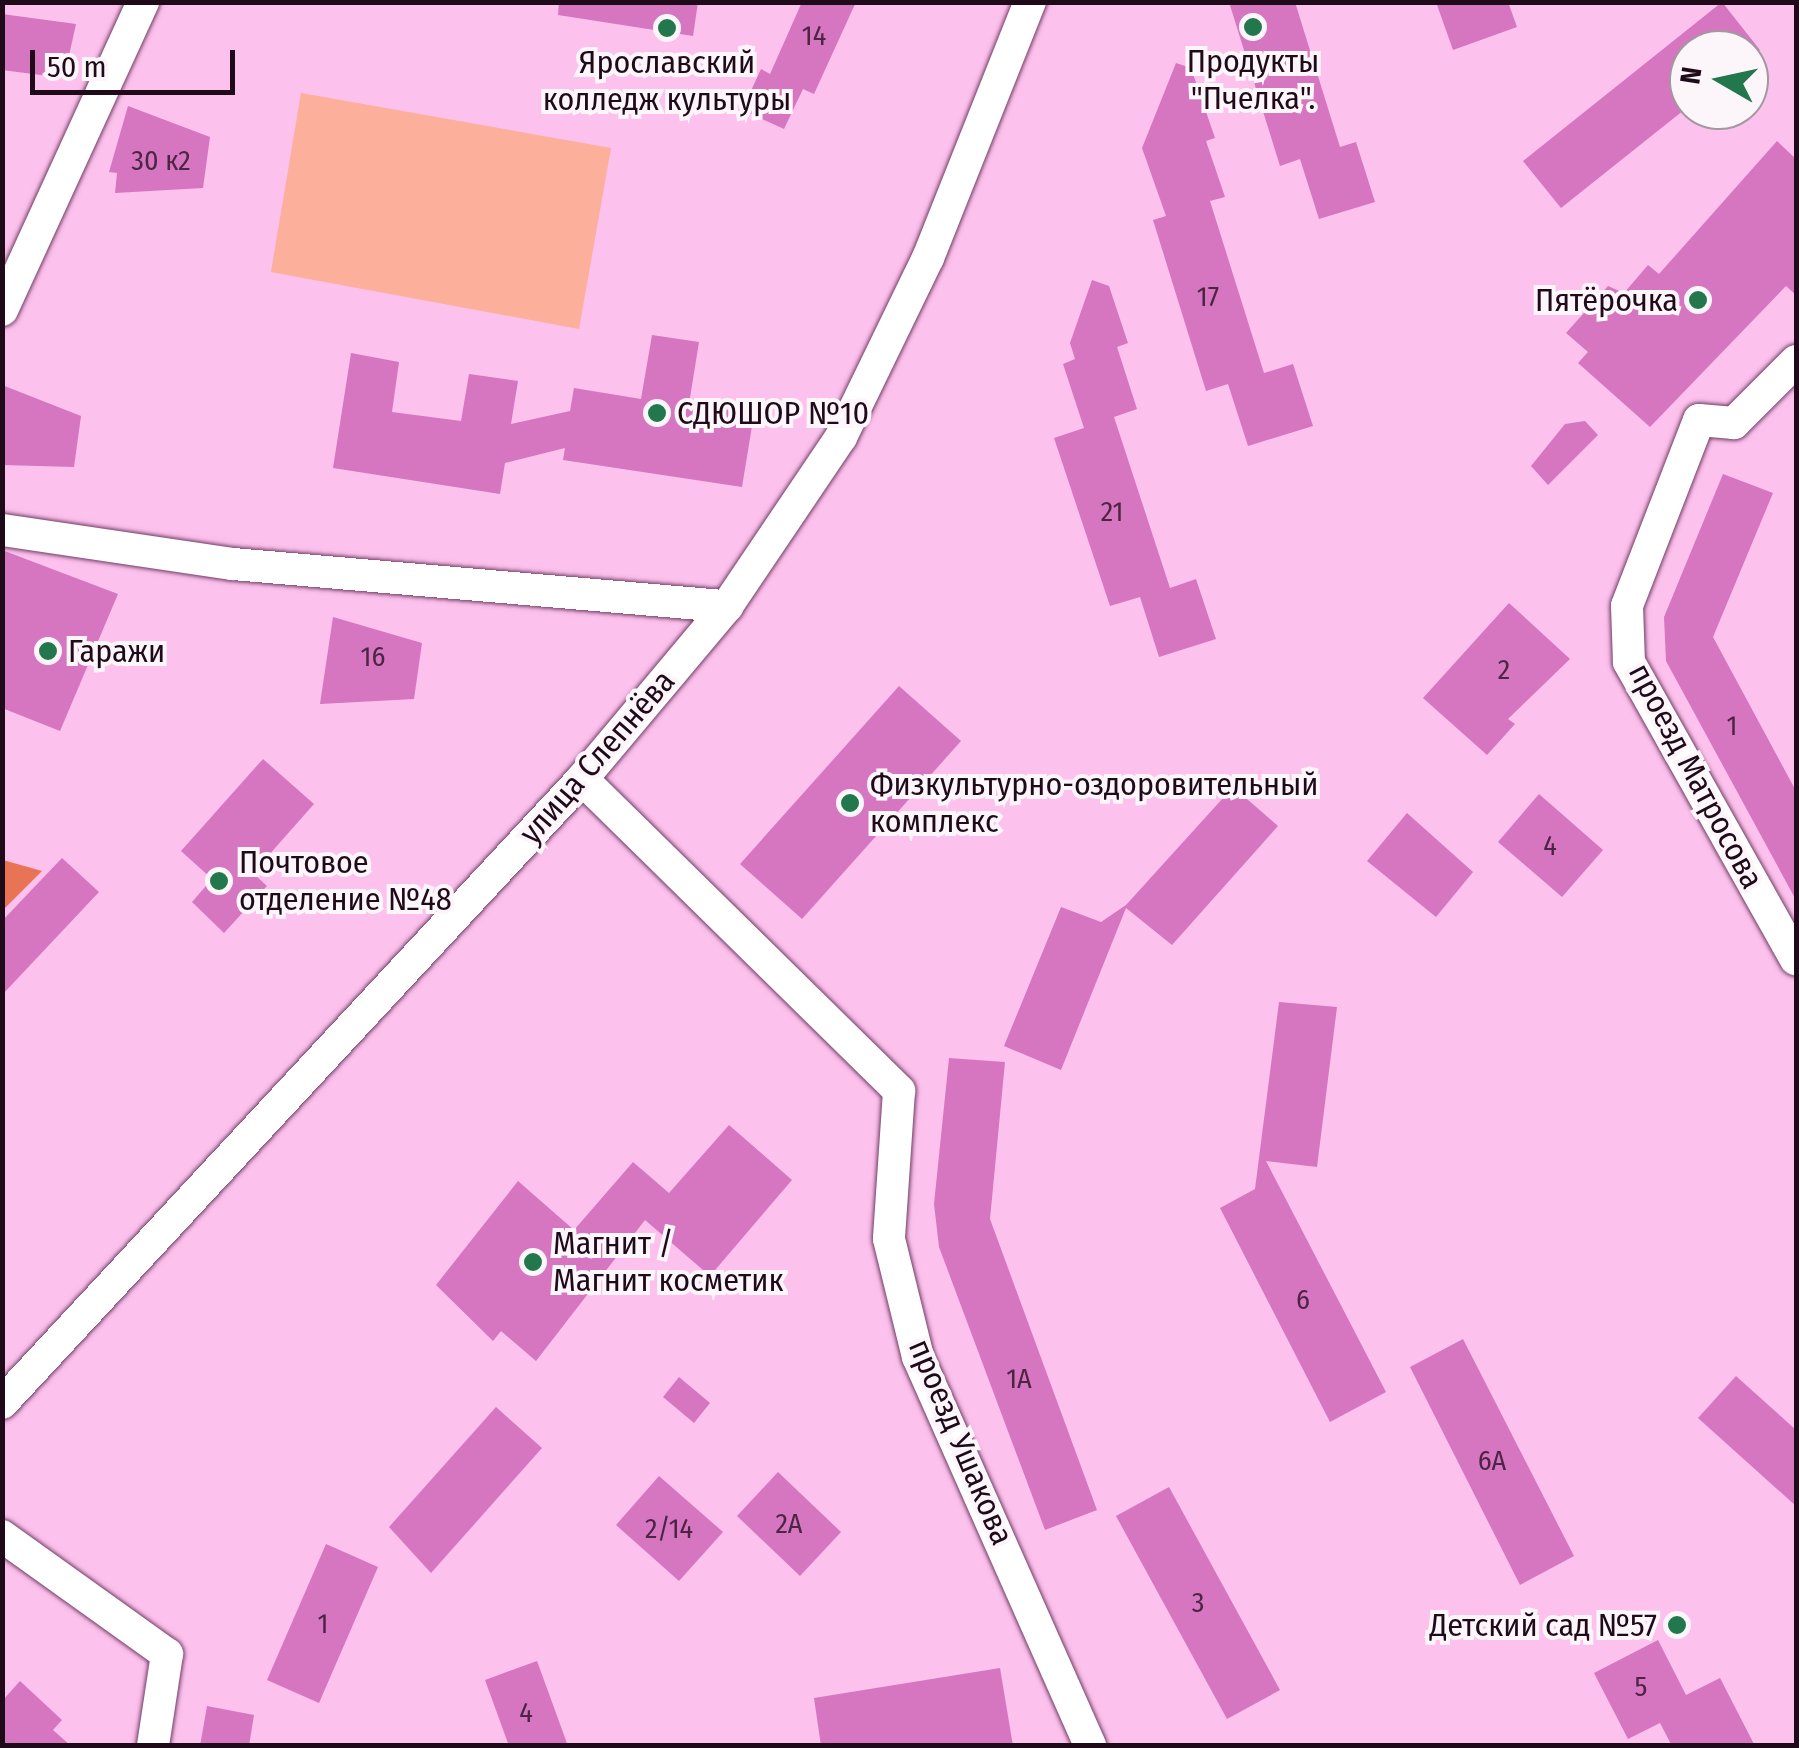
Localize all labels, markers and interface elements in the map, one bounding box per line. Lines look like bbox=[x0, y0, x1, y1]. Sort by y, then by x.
marker: Продукты "Пчелка". bbox=[1242, 16, 1264, 38]
marker: Ярославский колледж культуры bbox=[656, 17, 678, 39]
house number: 14 bbox=[802, 19, 826, 53]
scale bar bbox=[35, 30, 240, 92]
north arrow bbox=[1669, 30, 1769, 130]
place label: Продукты "Пчелка". bbox=[1187, 43, 1319, 118]
place label: Ярославский колледж культуры bbox=[543, 44, 791, 119]
text: 50 m bbox=[47, 49, 107, 85]
text: N bbox=[1673, 65, 1708, 86]
house number: 30 к2 bbox=[131, 144, 191, 178]
house number: 17 bbox=[1197, 280, 1219, 314]
place label: Пятёрочка bbox=[1535, 281, 1678, 319]
marker: Пятёрочка bbox=[1687, 289, 1709, 311]
place label: СДЮШОР №10 bbox=[677, 394, 869, 432]
marker: СДЮШОР №10 bbox=[646, 402, 668, 424]
house number: 21 bbox=[1101, 495, 1123, 529]
place label: Гаражи bbox=[68, 632, 165, 670]
marker: Гаражи bbox=[37, 640, 59, 662]
house number: 16 bbox=[361, 640, 385, 674]
house number: 2 bbox=[1498, 653, 1510, 687]
street label: проезд Матросова bbox=[1620, 657, 1772, 895]
street label: улица Слепнёва bbox=[511, 662, 683, 852]
house number: 1 bbox=[1727, 709, 1737, 743]
place label: Физкультурно-оздоровительный комплекс bbox=[870, 766, 1319, 841]
marker: Физкультурно-оздоровительный комплекс bbox=[839, 792, 861, 814]
house number: 4 bbox=[1543, 829, 1557, 863]
place label: Почтовое отделение №48 bbox=[239, 844, 452, 919]
marker: Почтовое отделение №48 bbox=[208, 870, 230, 892]
place label: Магнит / Магнит косметик bbox=[553, 1225, 784, 1300]
marker: Магнит / Магнит косметик bbox=[522, 1251, 544, 1273]
house number: 6 bbox=[1296, 1283, 1310, 1317]
street label: проезд Ушакова bbox=[900, 1333, 1022, 1551]
house number: 1А bbox=[1006, 1362, 1032, 1396]
house number: 6А bbox=[1478, 1444, 1506, 1478]
house number: 2А bbox=[775, 1507, 803, 1541]
house number: 2/14 bbox=[645, 1512, 693, 1546]
house number: 3 bbox=[1192, 1586, 1204, 1620]
place label: Детский сад №57 bbox=[1429, 1606, 1657, 1644]
house number: 1 bbox=[318, 1607, 328, 1641]
marker: Детский сад №57 bbox=[1666, 1614, 1688, 1636]
house number: 5 bbox=[1635, 1670, 1647, 1704]
house number: 4 bbox=[519, 1696, 533, 1730]

